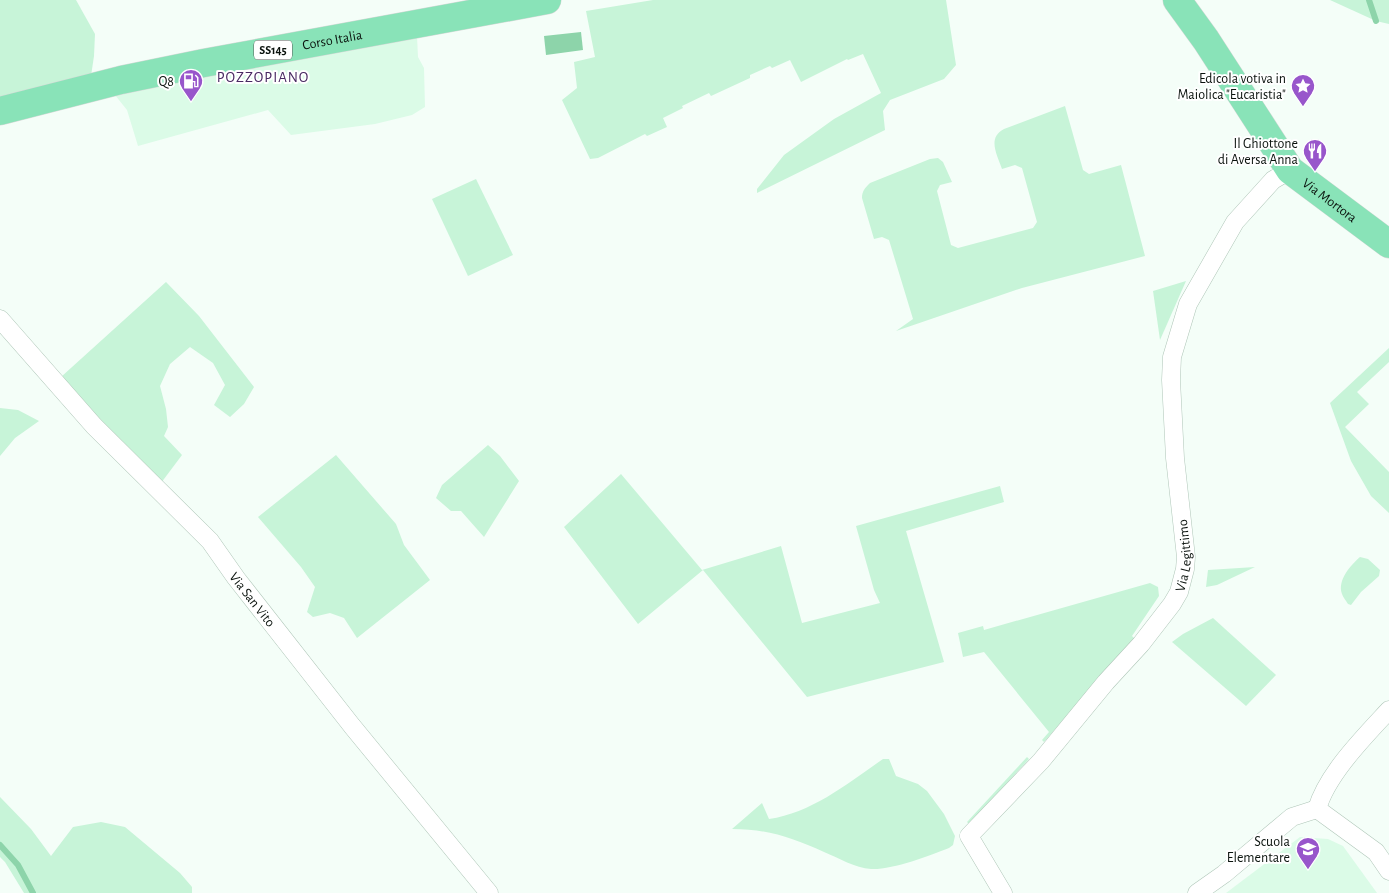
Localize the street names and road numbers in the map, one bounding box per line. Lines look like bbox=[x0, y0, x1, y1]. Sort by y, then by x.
street label: Corso Italia bbox=[301, 28, 364, 53]
road number: SS145 bbox=[254, 40, 292, 60]
street label: Via Mortora bbox=[1299, 176, 1360, 226]
street label: Via Legittimo bbox=[1173, 518, 1194, 593]
street label: Via San Vito bbox=[226, 570, 277, 630]

